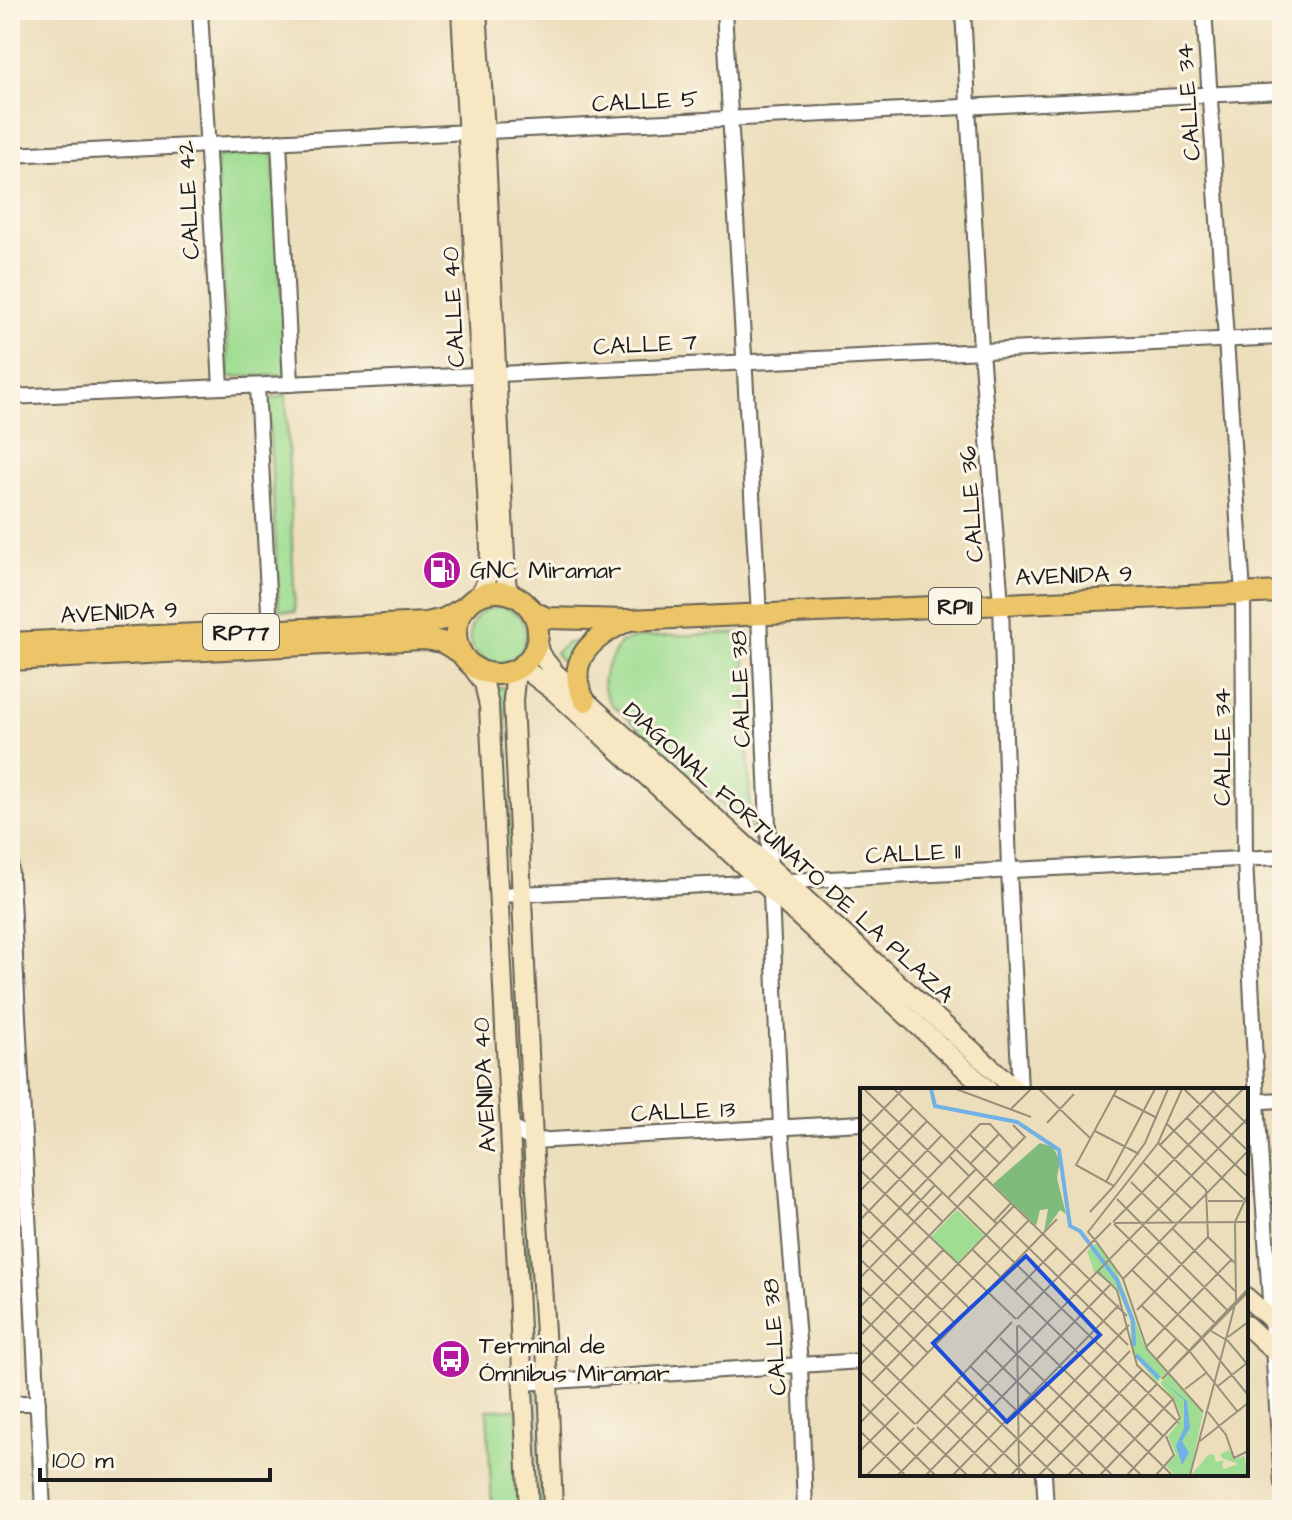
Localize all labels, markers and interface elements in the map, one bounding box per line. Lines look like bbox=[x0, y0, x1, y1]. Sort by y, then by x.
street label: CALLE 34 bbox=[1168, 42, 1210, 162]
street label: CALLE 5 bbox=[591, 82, 699, 122]
street label: CALLE 42 bbox=[169, 139, 209, 260]
street label: CALLE 40 bbox=[434, 246, 474, 368]
street label: CALLE 7 bbox=[592, 325, 698, 365]
street label: CALLE 36 bbox=[951, 445, 993, 563]
fuel station icon: GNC Miramar bbox=[421, 549, 463, 591]
place label: GNC Miramar bbox=[470, 554, 621, 588]
street label: AVENIDA 9 bbox=[1015, 557, 1133, 595]
road number: RP11 bbox=[929, 588, 981, 624]
street label: AVENIDA 9 bbox=[59, 593, 179, 633]
road number: RP77 bbox=[203, 614, 279, 650]
street label: CALLE 38 bbox=[722, 630, 760, 748]
street label: CALLE 34 bbox=[1206, 688, 1240, 806]
street label: DIAGONAL FORTUNATO DE LA PLAZA bbox=[615, 694, 962, 1011]
street label: CALLE 11 bbox=[864, 835, 962, 873]
street label: AVENIDA 40 bbox=[464, 1016, 506, 1153]
inset map bbox=[860, 1088, 1248, 1476]
street label: CALLE 13 bbox=[630, 1092, 736, 1132]
street label: CALLE 38 bbox=[754, 1277, 796, 1397]
place label: Terminal de Ómnibus Miramar bbox=[479, 1329, 670, 1391]
bus stop icon: Terminal de Ómnibus Miramar bbox=[430, 1338, 472, 1380]
scale bar bbox=[40, 1432, 270, 1482]
text: 100 m bbox=[52, 1444, 114, 1478]

